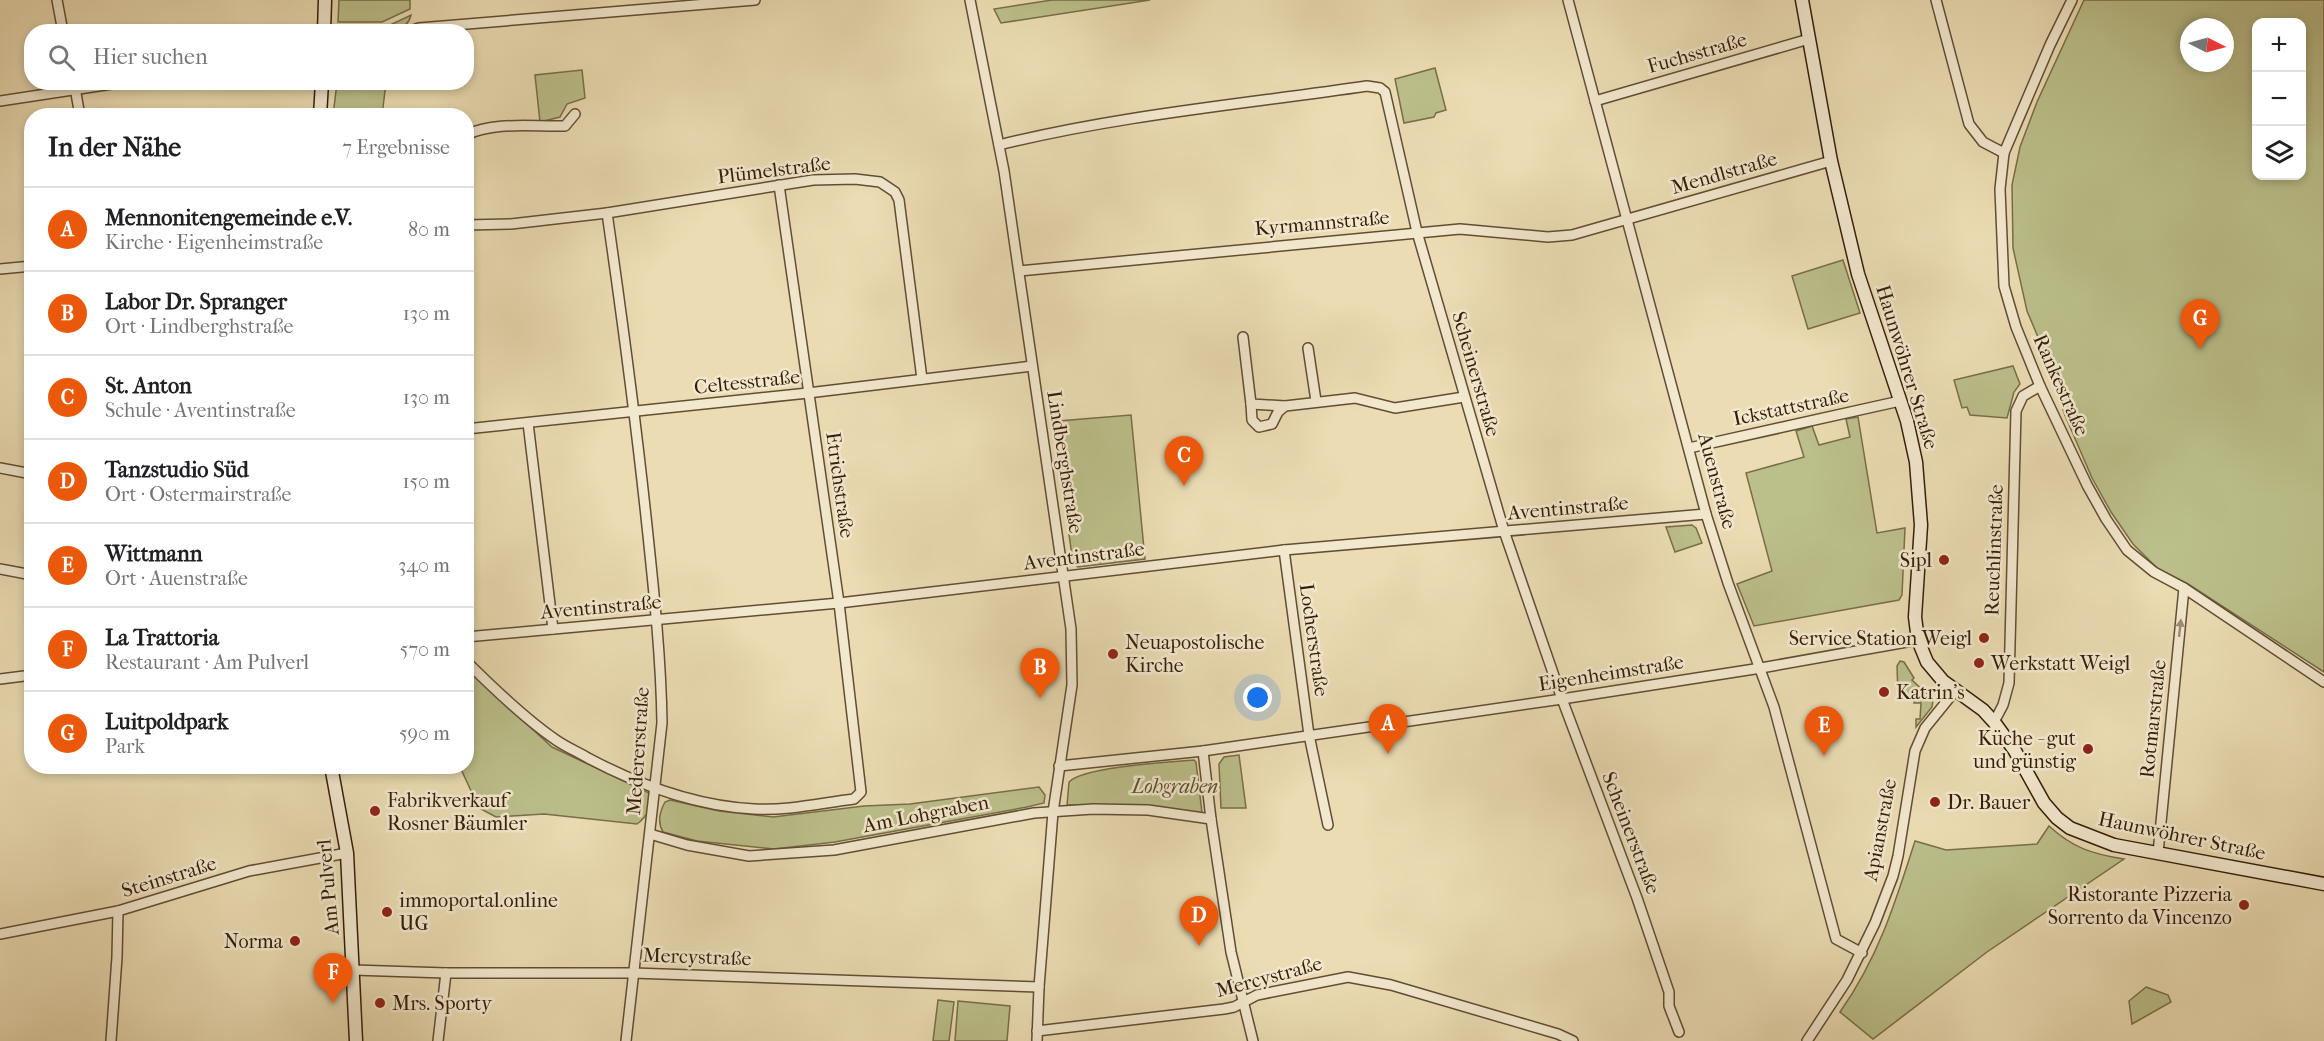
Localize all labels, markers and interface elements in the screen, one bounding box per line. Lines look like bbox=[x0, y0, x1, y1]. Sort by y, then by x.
north arrow bbox=[2180, 18, 2234, 72]
map controls bbox=[2252, 18, 2306, 180]
button: + bbox=[2252, 18, 2306, 72]
search box bbox=[24, 24, 474, 90]
street label: Fuchsstraße bbox=[1645, 28, 1750, 78]
icon: search bbox=[45, 41, 78, 74]
text: Hier suchen bbox=[93, 44, 208, 70]
button: − bbox=[2252, 72, 2306, 126]
button: layers bbox=[2252, 126, 2306, 180]
text: In der Nähe bbox=[48, 132, 181, 163]
text: 7 Ergebnisse bbox=[342, 136, 450, 159]
street label: Mendlstraße bbox=[1668, 147, 1780, 199]
street label: Plümelstraße bbox=[716, 152, 832, 188]
text: Mennonitengemeinde e.V. bbox=[105, 205, 352, 231]
street label: Kyrmannstraße bbox=[1254, 206, 1390, 240]
text: A bbox=[61, 218, 74, 241]
text: 80 m bbox=[408, 218, 450, 241]
text: Kirche · Eigenheimstraße bbox=[105, 231, 323, 254]
street label: Haunwöhrer Straße bbox=[1871, 282, 1943, 452]
text: Labor Dr. Spranger bbox=[105, 289, 287, 315]
pin: G bbox=[2180, 300, 2220, 349]
text: B bbox=[61, 302, 74, 325]
text: 130 m bbox=[403, 302, 450, 325]
street label: Scheinerstraße bbox=[1447, 309, 1505, 439]
text: Ort · Lindberghstraße bbox=[105, 315, 293, 338]
street label: Rankestraße bbox=[2028, 331, 2094, 439]
street label: Celtesstraße bbox=[693, 365, 801, 399]
text: St. Anton bbox=[105, 373, 192, 399]
street label: Ickstattstraße bbox=[1731, 383, 1851, 430]
text: C bbox=[61, 386, 74, 409]
text: 130 m bbox=[403, 386, 450, 409]
street label: Lindberghstraße bbox=[1042, 389, 1088, 535]
text: Schule · Aventinstraße bbox=[105, 399, 296, 422]
street label: Auenstraße bbox=[1693, 429, 1741, 532]
street label: Etrichstraße bbox=[821, 431, 859, 540]
pin: C bbox=[1164, 436, 1204, 486]
text: Tanzstudio Süd bbox=[105, 457, 249, 483]
text: D bbox=[60, 470, 75, 493]
text: 150 m bbox=[402, 470, 450, 493]
text: Ort · Ostermairstraße bbox=[105, 483, 291, 506]
street label: Reuchlinstraße bbox=[1980, 484, 2008, 616]
street label: Aventinstraße bbox=[1506, 491, 1630, 525]
street label: Aventinstraße bbox=[1021, 537, 1146, 575]
text: Wittmann bbox=[105, 541, 203, 567]
place label: Sipl bbox=[1900, 549, 1932, 572]
marker: Sipl bbox=[1937, 553, 1951, 567]
text: E bbox=[61, 554, 74, 577]
text: 340 m bbox=[398, 554, 450, 577]
text: Ort · Auenstraße bbox=[105, 567, 248, 590]
street label: Locherstraße bbox=[1295, 582, 1333, 698]
street label: Aventinstraße bbox=[539, 590, 663, 624]
one-way arrow bbox=[2175, 618, 2185, 637]
text: La Trattoria bbox=[105, 625, 219, 651]
place label: Service Station Weigl bbox=[1789, 627, 1972, 650]
place label: Neuapostolische Kirche bbox=[1125, 631, 1264, 677]
marker: Service Station Weigl bbox=[1977, 631, 1991, 645]
text: F bbox=[62, 638, 73, 661]
text: 570 m bbox=[400, 638, 450, 661]
marker: Neuapostolische Kirche bbox=[1106, 647, 1120, 661]
pin: B bbox=[1020, 648, 1060, 698]
street label: Eigenheimstraße bbox=[1537, 650, 1685, 696]
text: Restaurant · Am Pulverl bbox=[105, 651, 309, 674]
place label: Werkstatt Weigl bbox=[1990, 652, 2131, 675]
marker: Werkstatt Weigl bbox=[1972, 656, 1986, 670]
street label: Rotmarstraße bbox=[2135, 659, 2171, 779]
place label: Katrin's bbox=[1896, 681, 1965, 704]
your location bbox=[1243, 683, 1272, 712]
marker: Katrin's bbox=[1877, 685, 1891, 699]
street label: Medererstraße bbox=[622, 686, 654, 816]
pin: A bbox=[1368, 704, 1408, 754]
pin: E bbox=[1804, 706, 1844, 756]
text: Luitpoldpark bbox=[105, 709, 228, 735]
text: G bbox=[60, 722, 75, 745]
text: 590 m bbox=[399, 722, 450, 745]
place label: Küche - gut und günstig bbox=[1972, 727, 2076, 773]
text: Park bbox=[105, 735, 145, 758]
marker: Küche - gut und günstig bbox=[2081, 742, 2095, 756]
street label: Scheinerstraße bbox=[1597, 769, 1665, 897]
park label: Lohgraben bbox=[1130, 775, 1218, 798]
street label: Apianstraße bbox=[1859, 777, 1901, 884]
place label: Fabrikverkauf Rosner Bäumler bbox=[387, 789, 527, 835]
street label: Am Lohgraben bbox=[860, 790, 991, 838]
place label: Dr. Bauer bbox=[1947, 791, 2031, 814]
marker: Dr. Bauer bbox=[1928, 795, 1942, 809]
marker: Fabrikverkauf Rosner Bäumler bbox=[368, 804, 382, 818]
street label: Haunwöhrer Straße bbox=[2096, 807, 2268, 865]
street label: Am Pulverl bbox=[312, 838, 344, 937]
street label: Steinstraße bbox=[119, 852, 219, 902]
place label: Ristorante Pizzeria Sorrento da Vincenzo bbox=[2048, 883, 2233, 929]
place label: immoportal.online UG bbox=[399, 889, 558, 935]
pin: D bbox=[1180, 896, 1218, 946]
marker: Ristorante Pizzeria Sorrento da Vincenzo bbox=[2237, 898, 2251, 912]
marker: immoportal.online UG bbox=[380, 905, 394, 919]
place label: Norma bbox=[224, 930, 284, 953]
marker: Norma bbox=[288, 934, 302, 948]
street label: Mercystraße bbox=[642, 944, 752, 970]
street label: Mercystraße bbox=[1213, 952, 1325, 1002]
pin: F bbox=[314, 954, 352, 1003]
place label: Mrs. Sporty bbox=[392, 992, 493, 1015]
marker: Mrs. Sporty bbox=[373, 996, 387, 1010]

